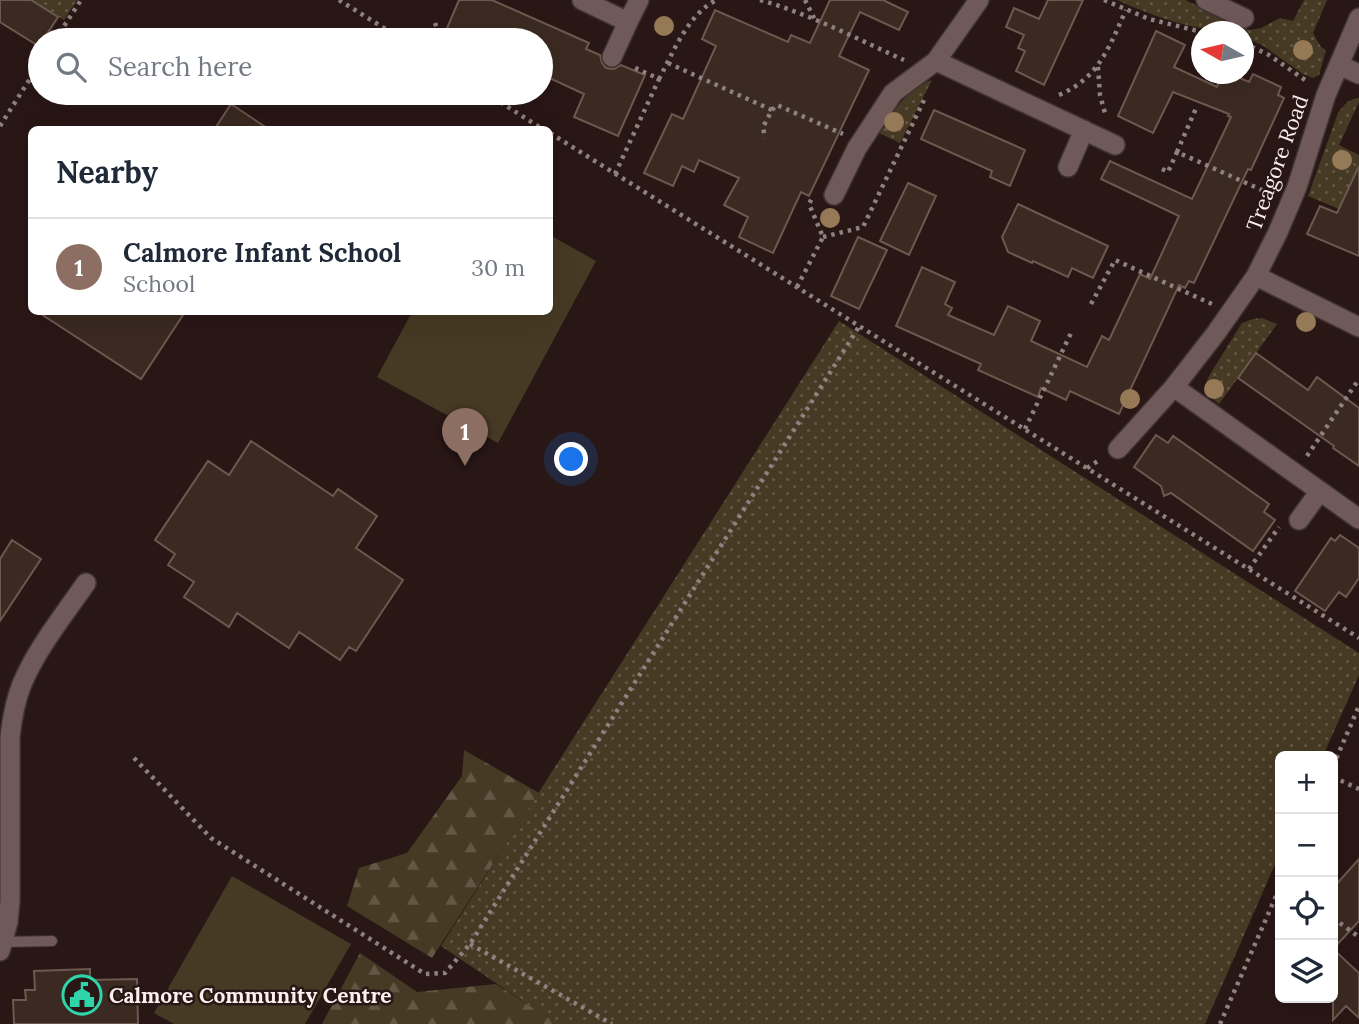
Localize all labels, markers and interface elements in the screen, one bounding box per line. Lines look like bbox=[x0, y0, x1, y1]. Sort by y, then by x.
north arrow bbox=[1191, 21, 1254, 84]
search box bbox=[28, 28, 553, 105]
icon: search bbox=[52, 48, 90, 86]
text: Search here bbox=[108, 50, 252, 83]
street label: Treagore Road bbox=[1240, 91, 1314, 235]
text: Nearby bbox=[56, 153, 158, 191]
text: Calmore Infant School bbox=[123, 236, 401, 269]
text: 1 bbox=[74, 253, 84, 282]
text: 30 m bbox=[471, 253, 525, 282]
text: School bbox=[123, 269, 195, 298]
pin: 1 bbox=[442, 408, 488, 466]
your location bbox=[554, 442, 588, 476]
map controls bbox=[1275, 751, 1338, 1003]
button: + bbox=[1275, 751, 1338, 814]
button: − bbox=[1275, 814, 1338, 877]
button: locate bbox=[1275, 877, 1338, 940]
button: layers bbox=[1275, 940, 1338, 1003]
public building icon: Calmore Community Centre bbox=[61, 974, 103, 1016]
place label: Calmore Community Centre bbox=[109, 982, 392, 1009]

